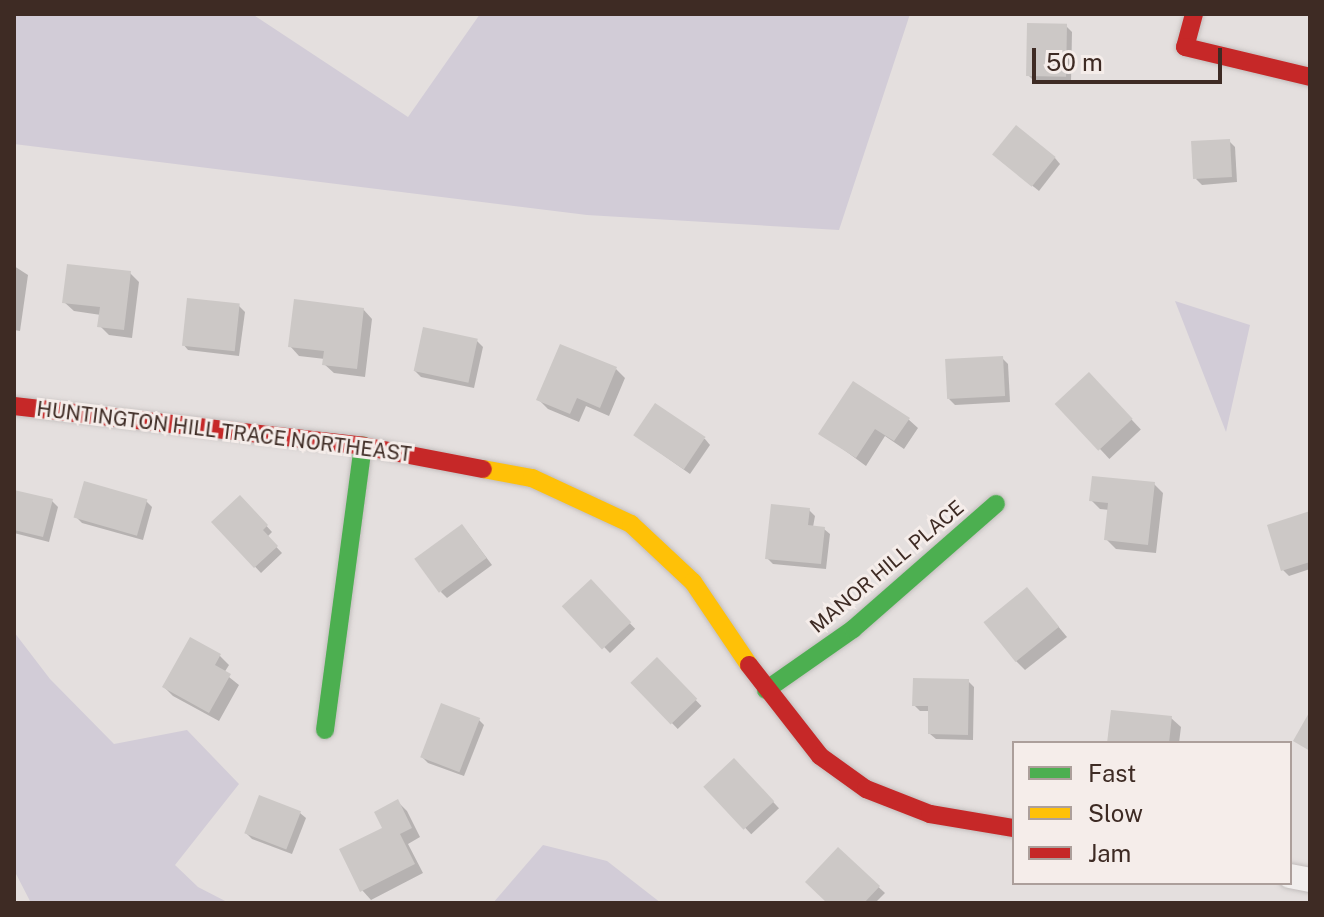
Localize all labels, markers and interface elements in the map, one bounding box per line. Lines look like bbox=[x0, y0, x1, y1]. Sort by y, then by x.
scale bar bbox=[1036, 32, 1226, 82]
text: 50 m bbox=[1046, 48, 1103, 76]
street label: HUNTINGTON HILL TRACE NORTHEAST bbox=[35, 397, 413, 467]
street label: MANOR HILL PLACE bbox=[805, 496, 969, 638]
legend bbox=[1012, 741, 1292, 885]
text: Fast bbox=[1088, 759, 1136, 787]
text: Slow bbox=[1088, 799, 1143, 827]
text: Jam bbox=[1088, 839, 1131, 867]

